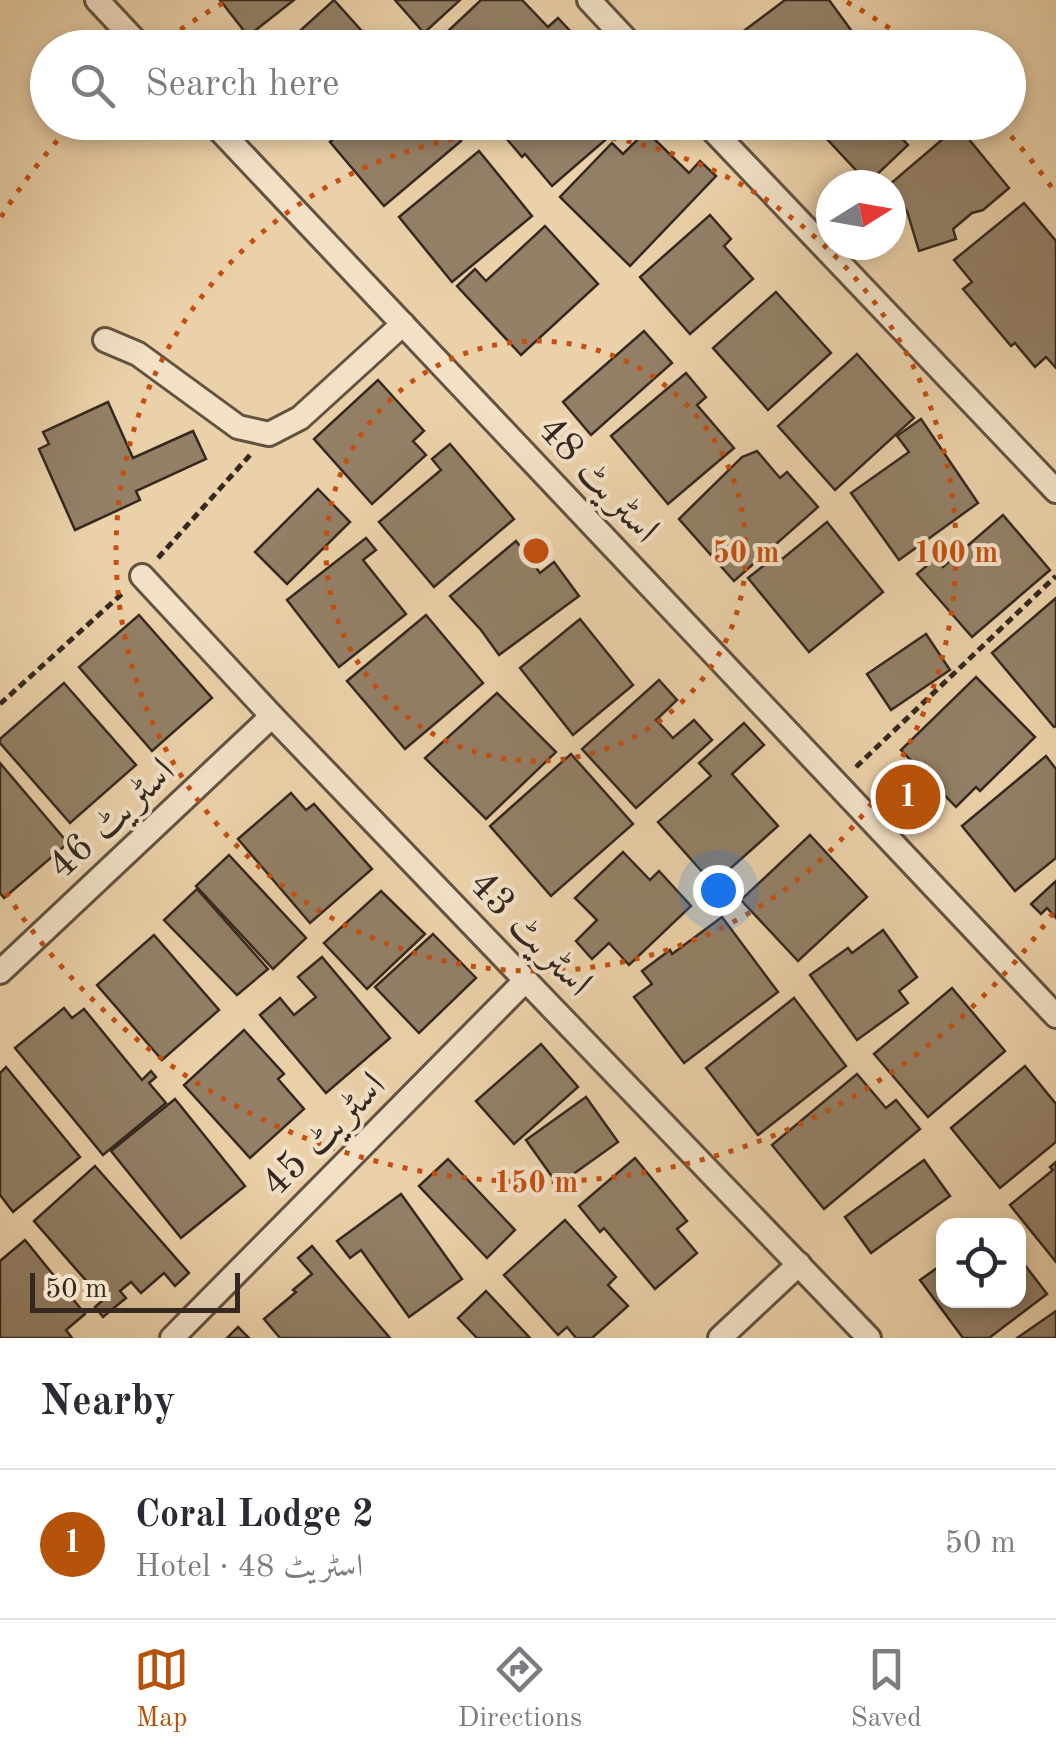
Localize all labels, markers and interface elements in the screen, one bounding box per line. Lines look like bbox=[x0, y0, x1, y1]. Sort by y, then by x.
search box bbox=[30, 30, 1026, 140]
icon: search bbox=[65, 58, 120, 113]
text: Search here bbox=[145, 66, 340, 104]
north arrow bbox=[816, 170, 906, 260]
street label: اسٹریٹ 48 bbox=[528, 410, 665, 552]
centre of rings bbox=[518, 533, 554, 569]
text: 50 m bbox=[712, 539, 780, 569]
text: 100 m bbox=[914, 539, 998, 569]
street label: اسٹریٹ 46 bbox=[42, 752, 184, 889]
pin: 1 bbox=[876, 760, 940, 834]
street label: اسٹریٹ 43 bbox=[459, 864, 598, 1006]
your location bbox=[693, 865, 744, 916]
street label: اسٹریٹ 45 bbox=[255, 1066, 395, 1206]
text: 150 m bbox=[494, 1169, 578, 1199]
map controls bbox=[936, 1218, 1026, 1308]
button: locate bbox=[936, 1218, 1026, 1308]
scale bar bbox=[30, 1268, 240, 1312]
text: 50 m bbox=[45, 1276, 108, 1304]
text: Nearby bbox=[40, 1382, 176, 1424]
text: Coral Lodge 2 bbox=[135, 1497, 374, 1535]
text: 1 bbox=[63, 1528, 82, 1560]
text: 50 m bbox=[945, 1528, 1016, 1560]
text: Hotel · اسٹریٹ 48 bbox=[135, 1552, 363, 1584]
tab: Map bbox=[134, 1642, 189, 1737]
tab: Directions bbox=[458, 1642, 582, 1737]
tab: Saved bbox=[850, 1642, 922, 1737]

